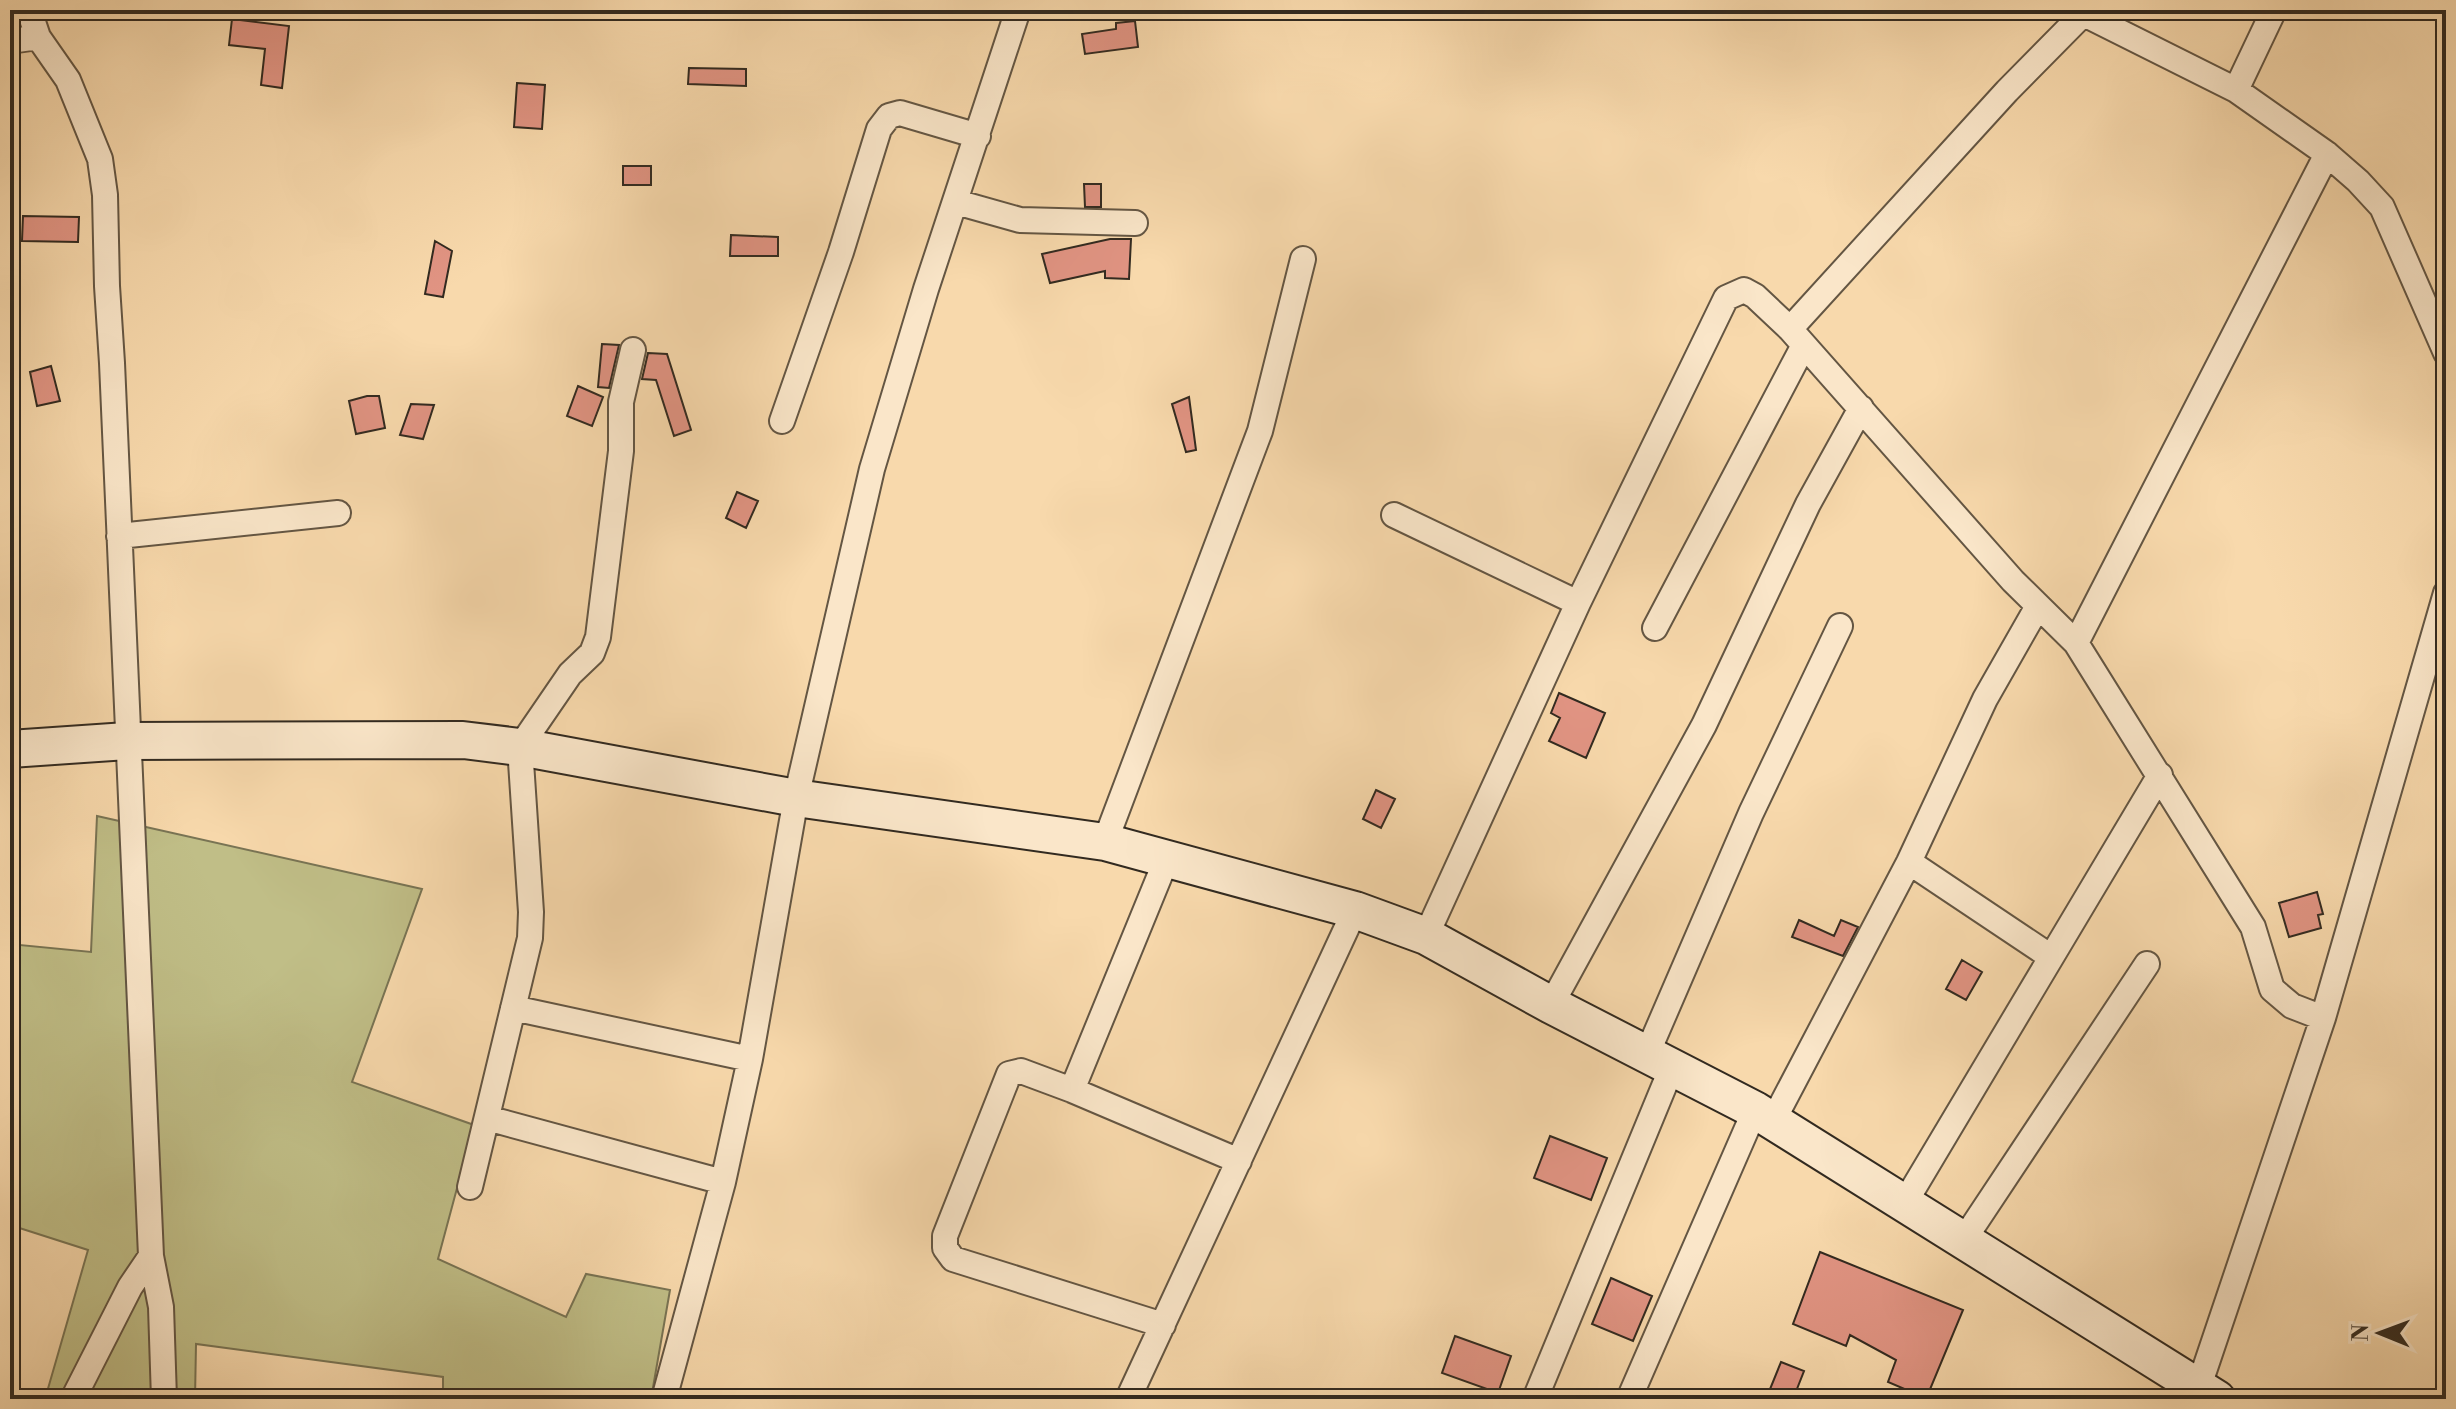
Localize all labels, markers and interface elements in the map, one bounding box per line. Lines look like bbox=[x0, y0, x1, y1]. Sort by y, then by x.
north arrow bbox=[2340, 1293, 2420, 1373]
text: N bbox=[2348, 1323, 2375, 1342]

